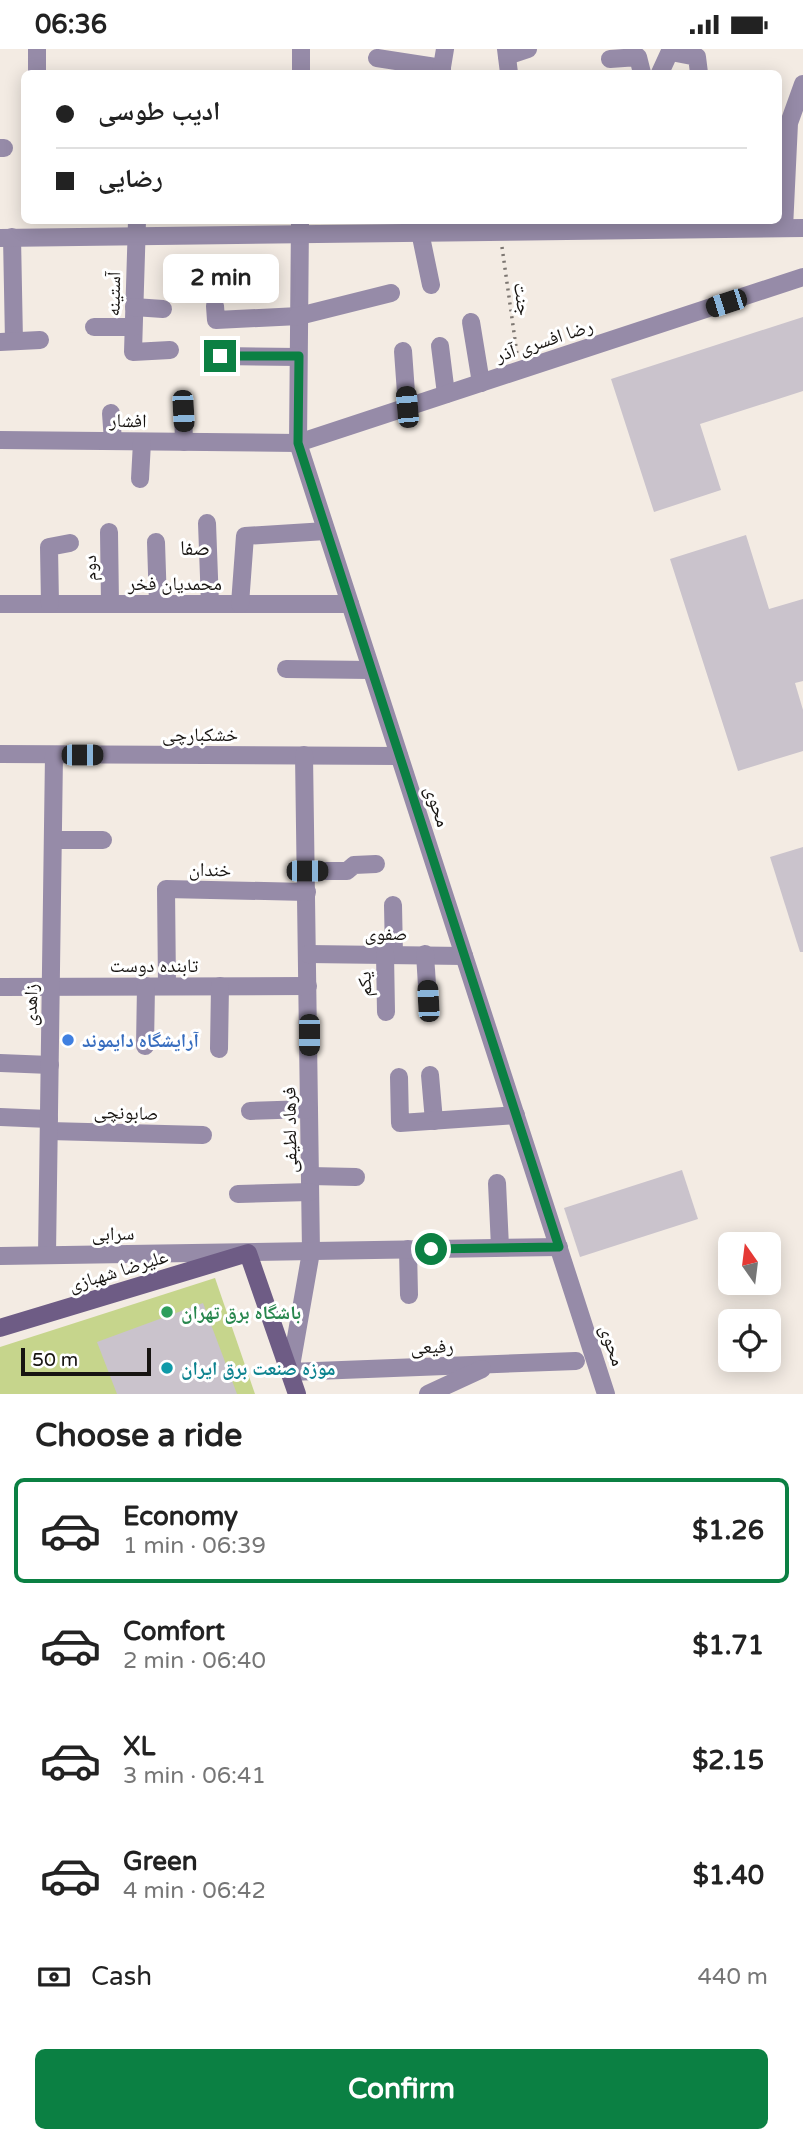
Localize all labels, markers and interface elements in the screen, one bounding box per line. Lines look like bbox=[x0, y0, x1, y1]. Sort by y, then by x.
text: 06:36 bbox=[35, 9, 107, 40]
text: ادیب طوسی bbox=[98, 96, 220, 127]
text: رضایی bbox=[98, 163, 163, 194]
callout: 2 min bbox=[162, 254, 278, 303]
text: 2 min bbox=[190, 264, 252, 292]
street label: آستینه bbox=[103, 270, 125, 317]
street label: جنت bbox=[509, 281, 535, 317]
car bbox=[703, 287, 750, 319]
street label: رضا افسری آذر bbox=[492, 315, 596, 367]
route end bbox=[204, 340, 236, 372]
car bbox=[395, 385, 420, 429]
car bbox=[172, 389, 195, 433]
street label: افشار bbox=[108, 410, 147, 432]
district label: صفا bbox=[180, 536, 210, 561]
street label: دوم bbox=[79, 555, 103, 581]
street label: محمدیان فخر bbox=[127, 573, 222, 595]
street label: خشکبارچی bbox=[162, 724, 238, 746]
car bbox=[62, 745, 104, 766]
street label: محوی bbox=[420, 783, 454, 830]
street label: خندان bbox=[189, 859, 231, 881]
car bbox=[287, 861, 329, 882]
street label: صفوی bbox=[365, 923, 407, 945]
street label: تابنده دوست bbox=[110, 955, 199, 977]
street label: یکم bbox=[354, 971, 377, 997]
car bbox=[417, 979, 440, 1023]
street label: زاهدی bbox=[20, 984, 42, 1026]
car bbox=[299, 1014, 320, 1056]
place label: آرایشگاه دایموند bbox=[82, 1030, 200, 1052]
marker: آرایشگاه دایموند bbox=[60, 1032, 76, 1048]
street label: فرهاد لطیفی bbox=[278, 1087, 302, 1173]
street label: صابونچی bbox=[93, 1101, 159, 1125]
street label: سرابی bbox=[91, 1223, 135, 1245]
north arrow bbox=[718, 1232, 780, 1295]
map controls bbox=[718, 1232, 781, 1372]
route start bbox=[415, 1233, 447, 1265]
street label: علیرضا شهبازی bbox=[66, 1245, 171, 1296]
place label: باشگاه برق تهران bbox=[181, 1302, 301, 1324]
marker: باشگاه برق تهران bbox=[159, 1304, 175, 1320]
button: locate bbox=[718, 1309, 781, 1372]
street label: محوی bbox=[595, 1322, 629, 1369]
street label: رفیعی bbox=[410, 1335, 454, 1359]
scale bar bbox=[21, 1345, 150, 1377]
text: 50 m bbox=[32, 1349, 78, 1371]
place label: موزه صنعت برق ایران bbox=[181, 1358, 335, 1380]
marker: موزه صنعت برق ایران bbox=[159, 1360, 175, 1376]
text: Choose a ride bbox=[35, 1417, 242, 1455]
icon: car bbox=[39, 1499, 102, 1562]
text: Economy bbox=[123, 1501, 238, 1532]
text: $1.26 bbox=[692, 1515, 764, 1546]
text: 1 min · 06:39 bbox=[123, 1532, 266, 1560]
icon: car bbox=[39, 1614, 102, 1677]
text: Comfort bbox=[123, 1616, 225, 1647]
text: $1.71 bbox=[692, 1630, 764, 1661]
text: 2 min · 06:40 bbox=[123, 1647, 266, 1675]
icon: car bbox=[39, 1729, 102, 1792]
text: XL bbox=[123, 1731, 155, 1762]
text: $2.15 bbox=[692, 1745, 764, 1776]
text: 3 min · 06:41 bbox=[123, 1762, 266, 1790]
icon: car bbox=[39, 1844, 102, 1907]
text: Green bbox=[123, 1846, 198, 1877]
text: $1.40 bbox=[693, 1860, 764, 1891]
text: 4 min · 06:42 bbox=[123, 1877, 266, 1905]
icon: cash bbox=[35, 1958, 73, 1996]
text: Cash bbox=[91, 1961, 152, 1992]
text: 440 m bbox=[698, 1963, 768, 1991]
button: Confirm bbox=[35, 2049, 768, 2129]

